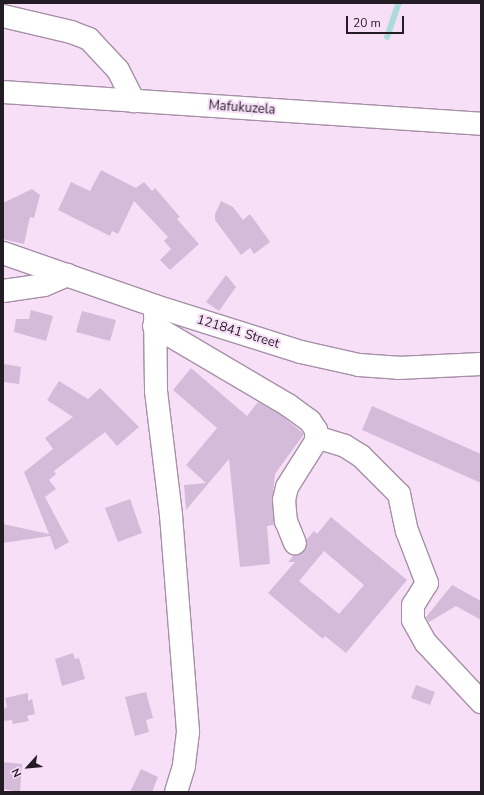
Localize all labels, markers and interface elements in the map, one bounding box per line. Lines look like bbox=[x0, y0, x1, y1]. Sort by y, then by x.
scale bar bbox=[348, 8, 406, 34]
text: 20 m bbox=[353, 15, 381, 31]
street label: Mafukuzela bbox=[208, 98, 276, 118]
street label: 121841 Street bbox=[195, 312, 281, 352]
north arrow bbox=[8, 747, 48, 787]
text: N bbox=[8, 766, 25, 780]

